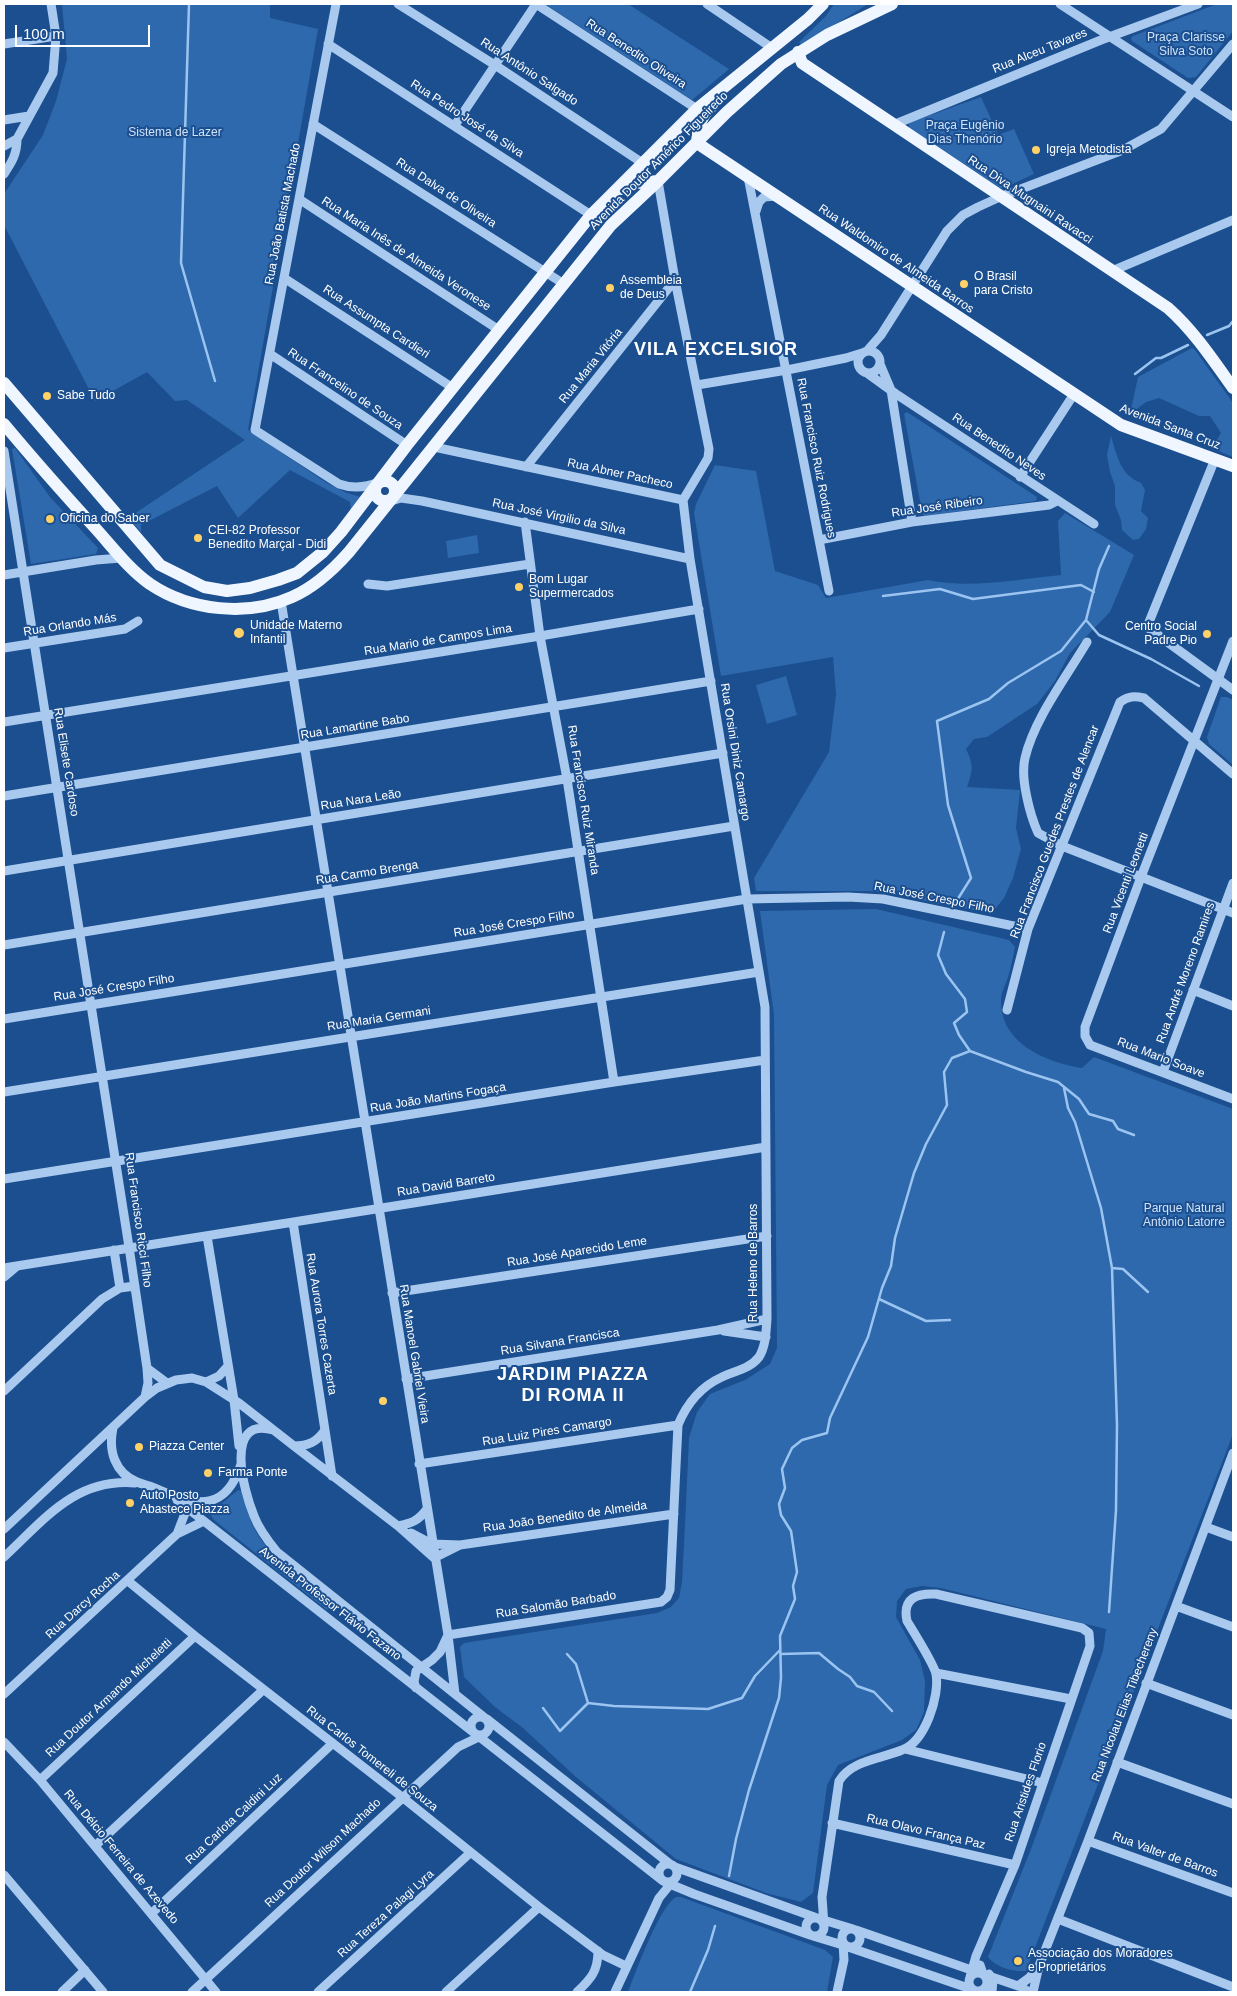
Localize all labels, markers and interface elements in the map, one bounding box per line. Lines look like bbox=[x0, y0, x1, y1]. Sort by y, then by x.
scale bar bbox=[18, 15, 152, 47]
street label: Rua Benedito Oliveira bbox=[583, 16, 689, 92]
text: 100 m bbox=[23, 25, 65, 42]
street label: Rua Alceu Tavares bbox=[991, 25, 1089, 77]
park label: Praça Clarisse Silva Soto bbox=[1147, 31, 1225, 59]
street label: Rua Antônio Salgado bbox=[478, 35, 580, 109]
street label: Rua Pedro José da Silva bbox=[408, 77, 526, 161]
street label: Avenida Doutor Américo Figueiredo bbox=[587, 89, 731, 233]
park label: Praça Eugênio Dias Thenório bbox=[926, 119, 1004, 147]
park label: Sistema de Lazer bbox=[128, 126, 222, 140]
street label: Rua João Batista Machado bbox=[262, 142, 304, 286]
place label: Igreja Metodista bbox=[1046, 143, 1131, 157]
marker: Igreja Metodista bbox=[1030, 144, 1042, 156]
street label: Rua Diva Mugnaini Ravacci bbox=[965, 153, 1095, 247]
street label: Rua Dalva de Oliveira bbox=[393, 155, 499, 231]
street label: Rua Maria Inês de Almeida Veronese bbox=[319, 194, 493, 314]
street label: Rua Waldomiro de Almeida Barros bbox=[816, 202, 976, 316]
place label: O Brasil para Cristo bbox=[974, 270, 1033, 298]
place label: Assembleia de Deus bbox=[620, 274, 682, 302]
marker: O Brasil para Cristo bbox=[958, 278, 970, 290]
street label: Rua Assumpta Cardieri bbox=[320, 282, 432, 362]
marker: Assembleia de Deus bbox=[604, 282, 616, 294]
street label: Rua Maria Vitória bbox=[556, 326, 626, 406]
district label: VILA EXCELSIOR bbox=[632, 339, 800, 361]
street label: Rua Francelino de Souza bbox=[285, 345, 405, 433]
street label: Rua Francisco Ruiz Rodrigues bbox=[793, 377, 839, 539]
place label: Sabe Tudo bbox=[57, 389, 115, 403]
marker: Sabe Tudo bbox=[41, 390, 53, 402]
street label: Avenida Santa Cruz bbox=[1118, 401, 1222, 453]
street label: Rua Benedito Neves bbox=[949, 410, 1049, 484]
street label: Rua Abner Pacheco bbox=[566, 456, 674, 492]
street label: Rua José Ribeiro bbox=[890, 493, 984, 521]
street label: Rua José Virgilio da Silva bbox=[491, 496, 627, 538]
place label: Oficina do Saber bbox=[60, 512, 149, 526]
marker: Oficina do Saber bbox=[44, 513, 56, 525]
place label: CEI-82 Professor Benedito Marçal - Didi bbox=[208, 524, 326, 552]
marker: CEI-82 Professor Benedito Marçal - Didi bbox=[192, 532, 204, 544]
place label: Bom Lugar Supermercados bbox=[529, 573, 614, 601]
marker: Bom Lugar Supermercados bbox=[513, 581, 525, 593]
street label: Rua Orlando Más bbox=[22, 611, 118, 639]
place label: Unidade Materno Infantil bbox=[250, 619, 342, 647]
place label: Centro Social Padre Pio bbox=[1125, 620, 1197, 648]
street label: Rua Mario de Campos Lima bbox=[363, 621, 513, 659]
marker: Unidade Materno Infantil bbox=[232, 626, 246, 640]
marker: Centro Social Padre Pio bbox=[1201, 628, 1213, 640]
street label: Rua Orsini Diniz Camargo bbox=[717, 682, 753, 822]
street label: Rua Elisete Cardoso bbox=[50, 707, 82, 817]
street label: Rua Lamartine Babo bbox=[300, 711, 410, 743]
street label: Rua Francisco Guedes Prestes de Alencar bbox=[1008, 723, 1102, 941]
street label: Rua Francisco Ruiz Miranda bbox=[564, 724, 602, 876]
street label: Rua Nara Leão bbox=[320, 787, 402, 813]
street label: Rua Vicenti Leonetti bbox=[1100, 830, 1152, 936]
street label: Rua Carmo Brenga bbox=[315, 858, 419, 888]
street label: Rua José Crespo Filho bbox=[873, 879, 995, 917]
street label: Rua André Moreno Ramires bbox=[1154, 900, 1218, 1046]
street label: Rua José Crespo Filho bbox=[453, 907, 575, 941]
street label: Rua José Crespo Filho bbox=[53, 971, 175, 1005]
street label: Rua Maria Germani bbox=[326, 1004, 432, 1034]
street label: Rua Mario Soave bbox=[1115, 1035, 1207, 1081]
street label: Rua João Martins Fogaça bbox=[369, 1080, 507, 1116]
street label: Rua Francisco Ricci Filho bbox=[121, 1152, 155, 1288]
street label: Rua David Barreto bbox=[396, 1170, 496, 1200]
park label: Parque Natural Antônio Latorre bbox=[1143, 1202, 1225, 1230]
street label: Rua Heleno de Barros bbox=[747, 1204, 761, 1322]
street label: Rua José Aparecido Leme bbox=[506, 1234, 648, 1270]
street label: Rua Aurora Torres Cazerta bbox=[303, 1252, 339, 1396]
street label: Rua Manoel Gabriel Vieira bbox=[396, 1283, 432, 1425]
street label: Rua Silvana Francisca bbox=[500, 1325, 620, 1359]
district label: JARDIM PIAZZA DI ROMA II bbox=[495, 1364, 651, 1406]
place label: ㅤ bbox=[393, 1394, 404, 1408]
marker: ㅤ bbox=[377, 1395, 389, 1407]
street label: Rua Luiz Pires Camargo bbox=[481, 1415, 613, 1449]
place label: Piazza Center bbox=[149, 1440, 224, 1454]
marker: Piazza Center bbox=[133, 1441, 145, 1453]
place label: Farma Ponte bbox=[218, 1466, 287, 1480]
marker: Farma Ponte bbox=[202, 1467, 214, 1479]
place label: Auto Posto Abastece Piazza bbox=[140, 1489, 229, 1517]
marker: Auto Posto Abastece Piazza bbox=[124, 1497, 136, 1509]
street label: Rua João Benedito de Almeida bbox=[482, 1498, 648, 1536]
street label: Avenida Professor Flávio Fazano bbox=[256, 1544, 404, 1664]
street label: Rua Darcy Rocha bbox=[43, 1568, 123, 1642]
street label: Rua Salomão Barbado bbox=[495, 1588, 617, 1622]
street label: Rua Nicolau Elias Tibechereny bbox=[1089, 1626, 1161, 1784]
street label: Rua Doutor Armando Micheletti bbox=[43, 1636, 175, 1760]
street label: Rua Carlos Tomereli de Souza bbox=[303, 1703, 441, 1815]
street label: Rua Aristides Florio bbox=[1002, 1740, 1050, 1844]
street label: Rua Carlota Caldini Luz bbox=[183, 1771, 285, 1867]
street label: Rua Délcio Ferreira de Azevedo bbox=[61, 1787, 181, 1927]
street label: Rua Doutor Wilson Machado bbox=[262, 1795, 384, 1911]
street label: Rua Olavo França Paz bbox=[865, 1811, 987, 1853]
street label: Rua Valter de Barros bbox=[1110, 1829, 1220, 1881]
street label: Rua Tereza Palagi Lyra bbox=[335, 1867, 437, 1961]
place label: Associação dos Moradores e Proprietários bbox=[1028, 1947, 1173, 1975]
marker: Associação dos Moradores e Proprietários bbox=[1012, 1955, 1024, 1967]

